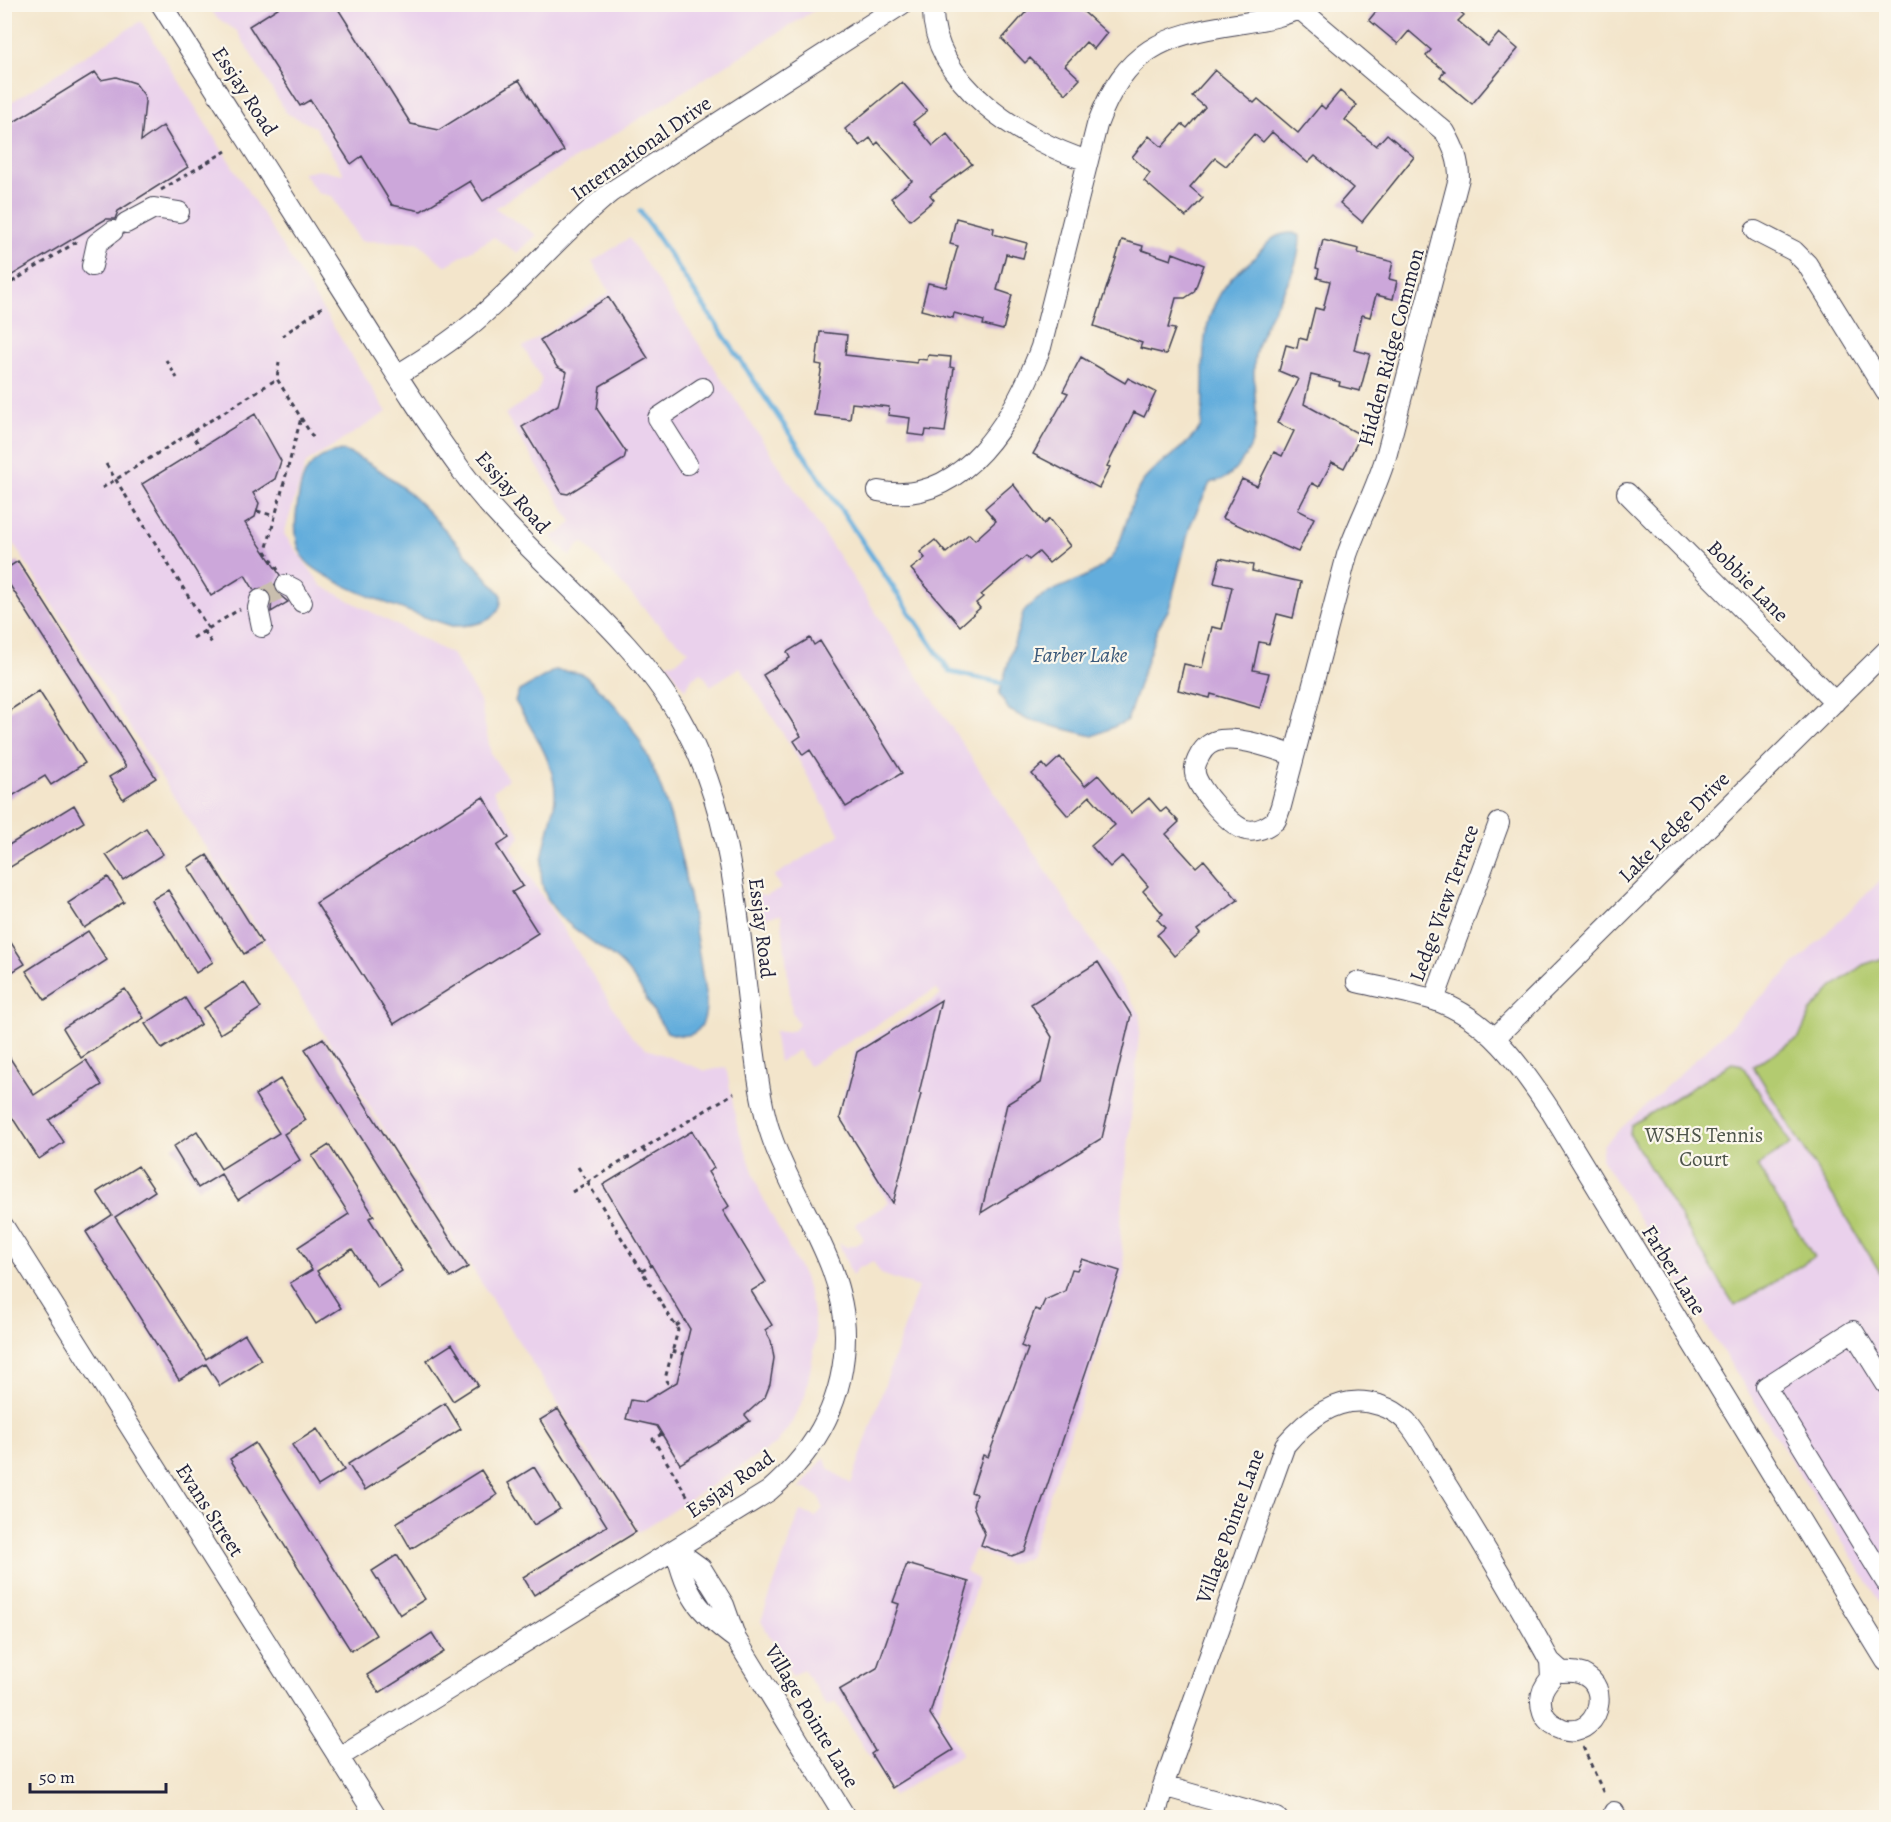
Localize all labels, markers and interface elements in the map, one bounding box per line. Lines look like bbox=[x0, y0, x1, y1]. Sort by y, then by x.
street label: Essjay Road bbox=[206, 41, 285, 142]
street label: International Drive bbox=[565, 89, 717, 207]
street label: Hidden Ridge Common bbox=[1351, 245, 1431, 449]
street label: Essjay Road bbox=[469, 445, 557, 540]
street label: Bobbie Lane bbox=[1701, 534, 1795, 628]
water label: Farber Lake bbox=[1033, 640, 1128, 670]
street label: Lake Ledge Drive bbox=[1612, 765, 1736, 889]
street label: Ledge View Terrace bbox=[1403, 821, 1485, 985]
street label: Essjay Road bbox=[742, 876, 782, 981]
park label: WSHS Tennis Court bbox=[1644, 1121, 1763, 1173]
street label: Farber Lane bbox=[1635, 1220, 1713, 1320]
street label: Essjay Road bbox=[681, 1443, 780, 1524]
street label: Village Pointe Lane bbox=[1189, 1445, 1271, 1608]
street label: Evans Street bbox=[169, 1458, 251, 1562]
street label: Village Pointe Lane bbox=[758, 1638, 866, 1793]
scale bar bbox=[30, 1756, 166, 1794]
text: 50 m bbox=[39, 1765, 75, 1789]

